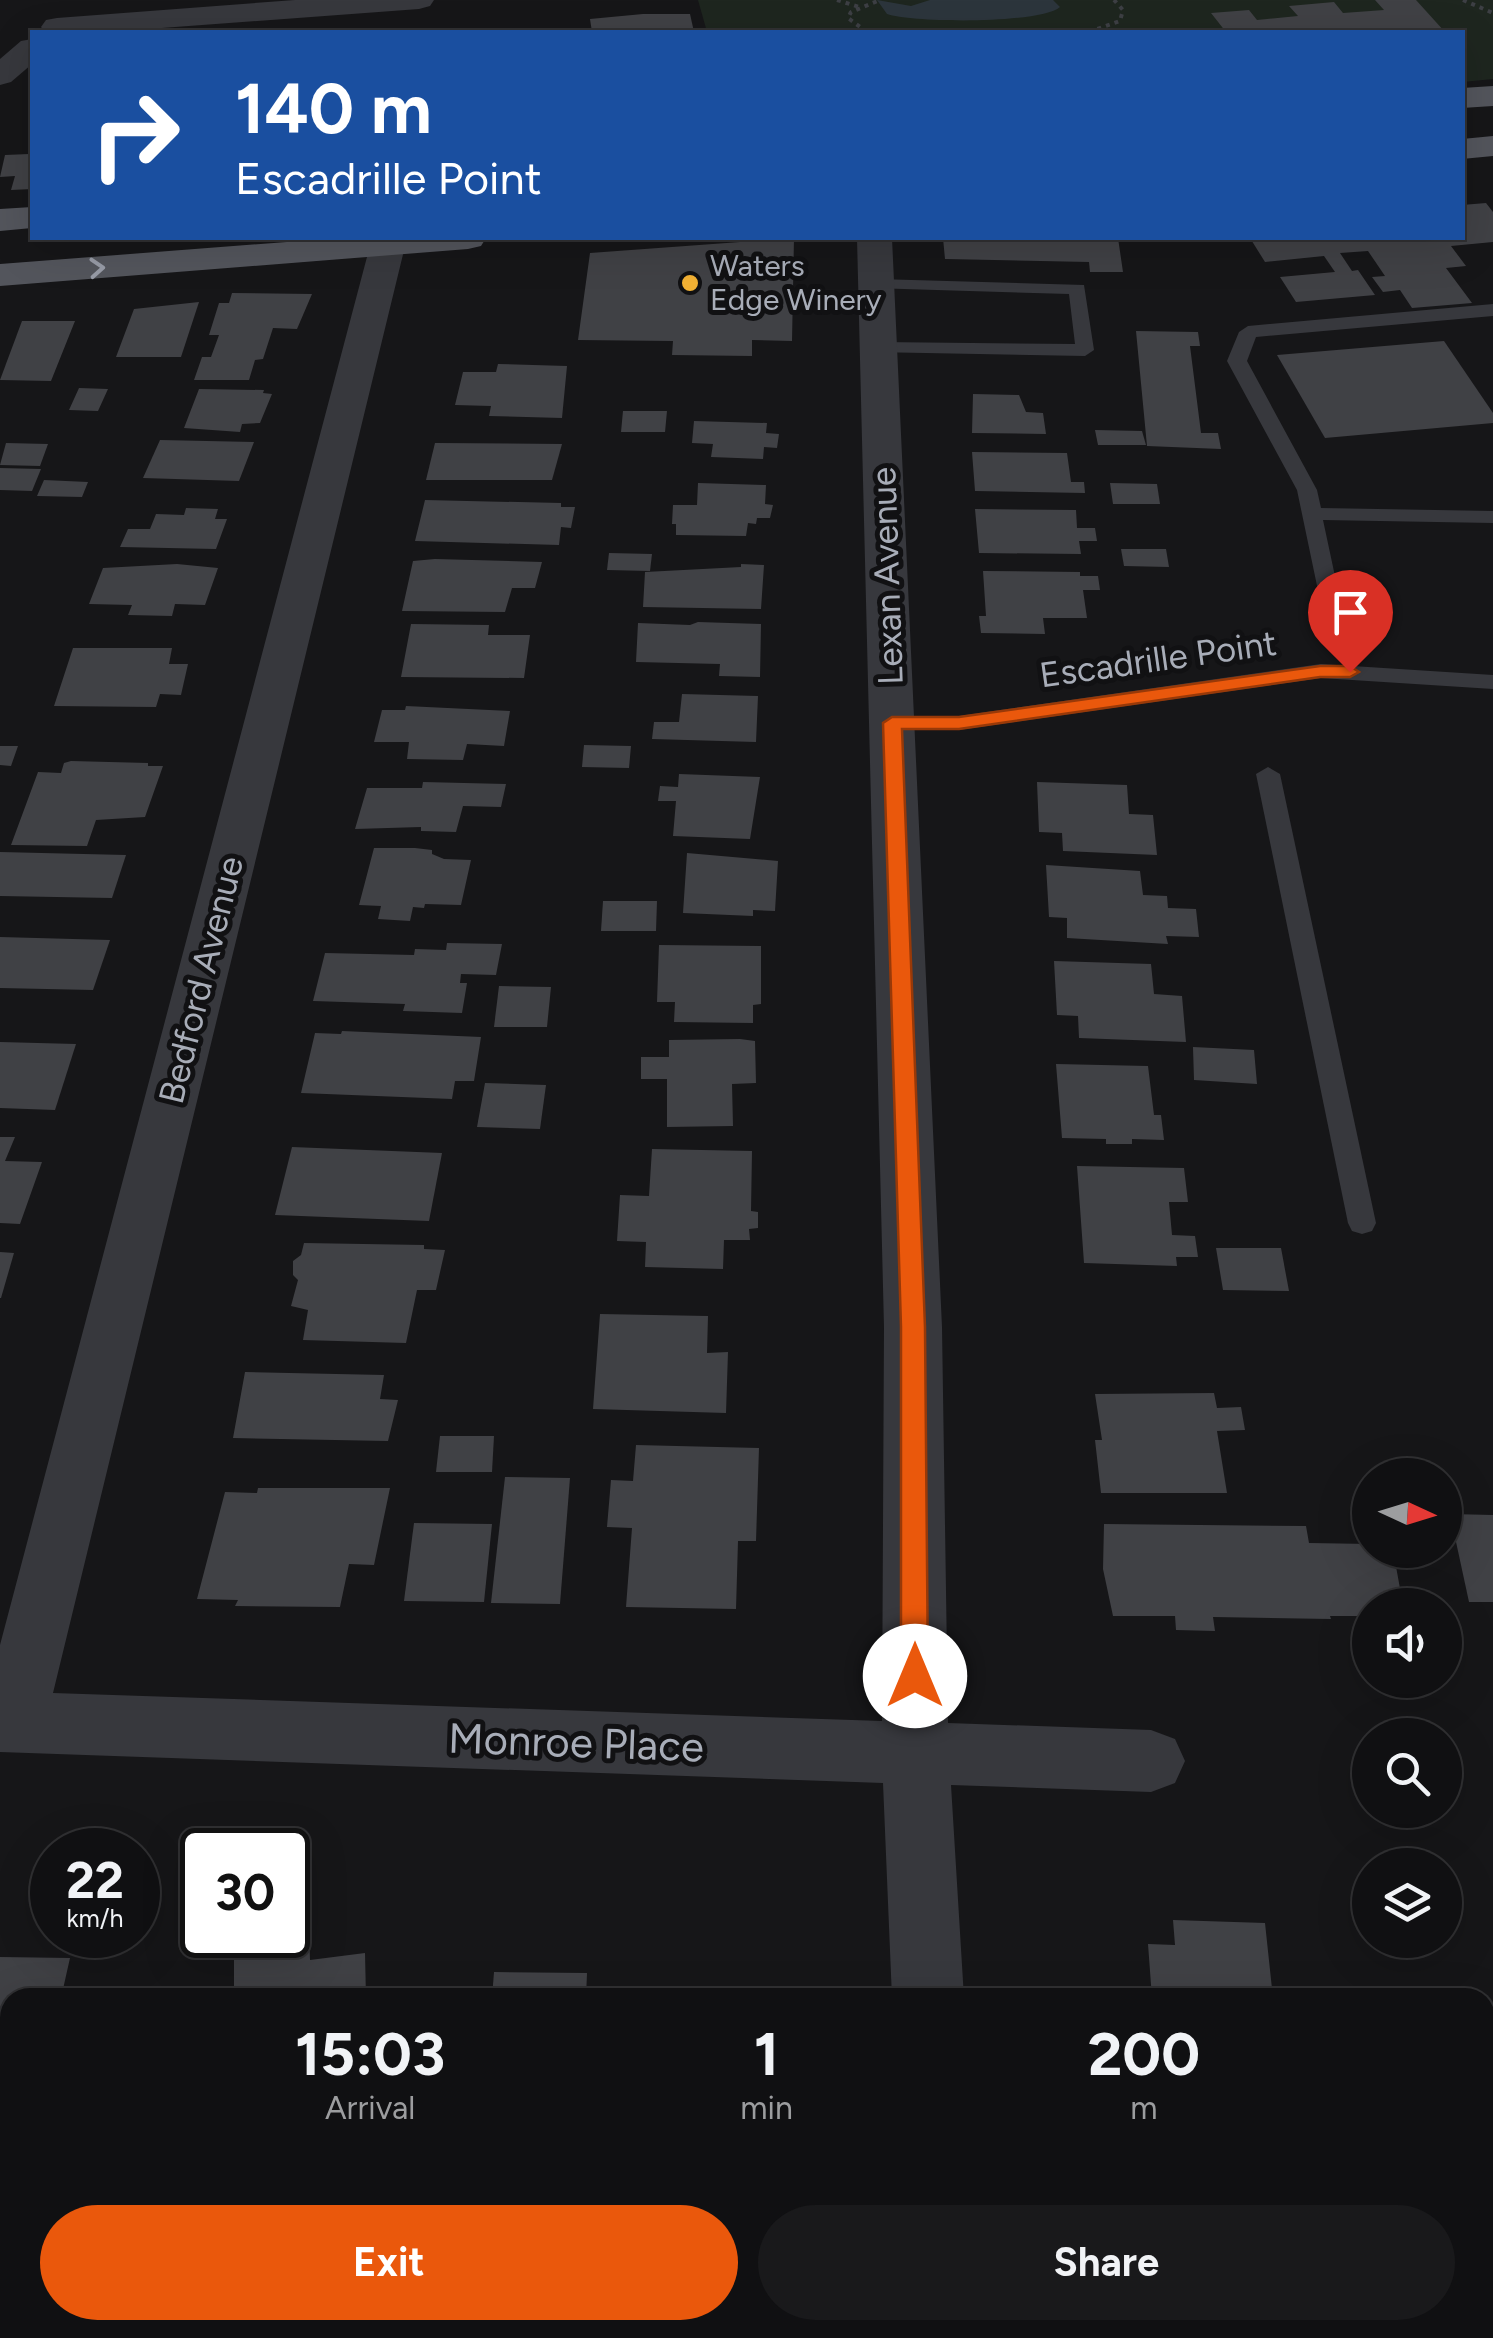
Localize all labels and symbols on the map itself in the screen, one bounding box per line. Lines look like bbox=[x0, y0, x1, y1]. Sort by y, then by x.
place label: Waters Edge Winery bbox=[710, 247, 882, 318]
one-way arrow bbox=[90, 258, 106, 279]
marker: Waters Edge Winery bbox=[679, 272, 701, 294]
street label: Lexan Avenue bbox=[862, 466, 912, 686]
pin bbox=[1308, 570, 1393, 673]
street label: Escadrille Point bbox=[1037, 622, 1279, 696]
street label: Bedford Avenue bbox=[150, 852, 252, 1108]
north arrow bbox=[1352, 1458, 1462, 1568]
position arrow bbox=[863, 1624, 967, 1728]
street label: Monroe Place bbox=[447, 1713, 705, 1772]
speed limit sign: 30 bbox=[180, 1828, 310, 1958]

